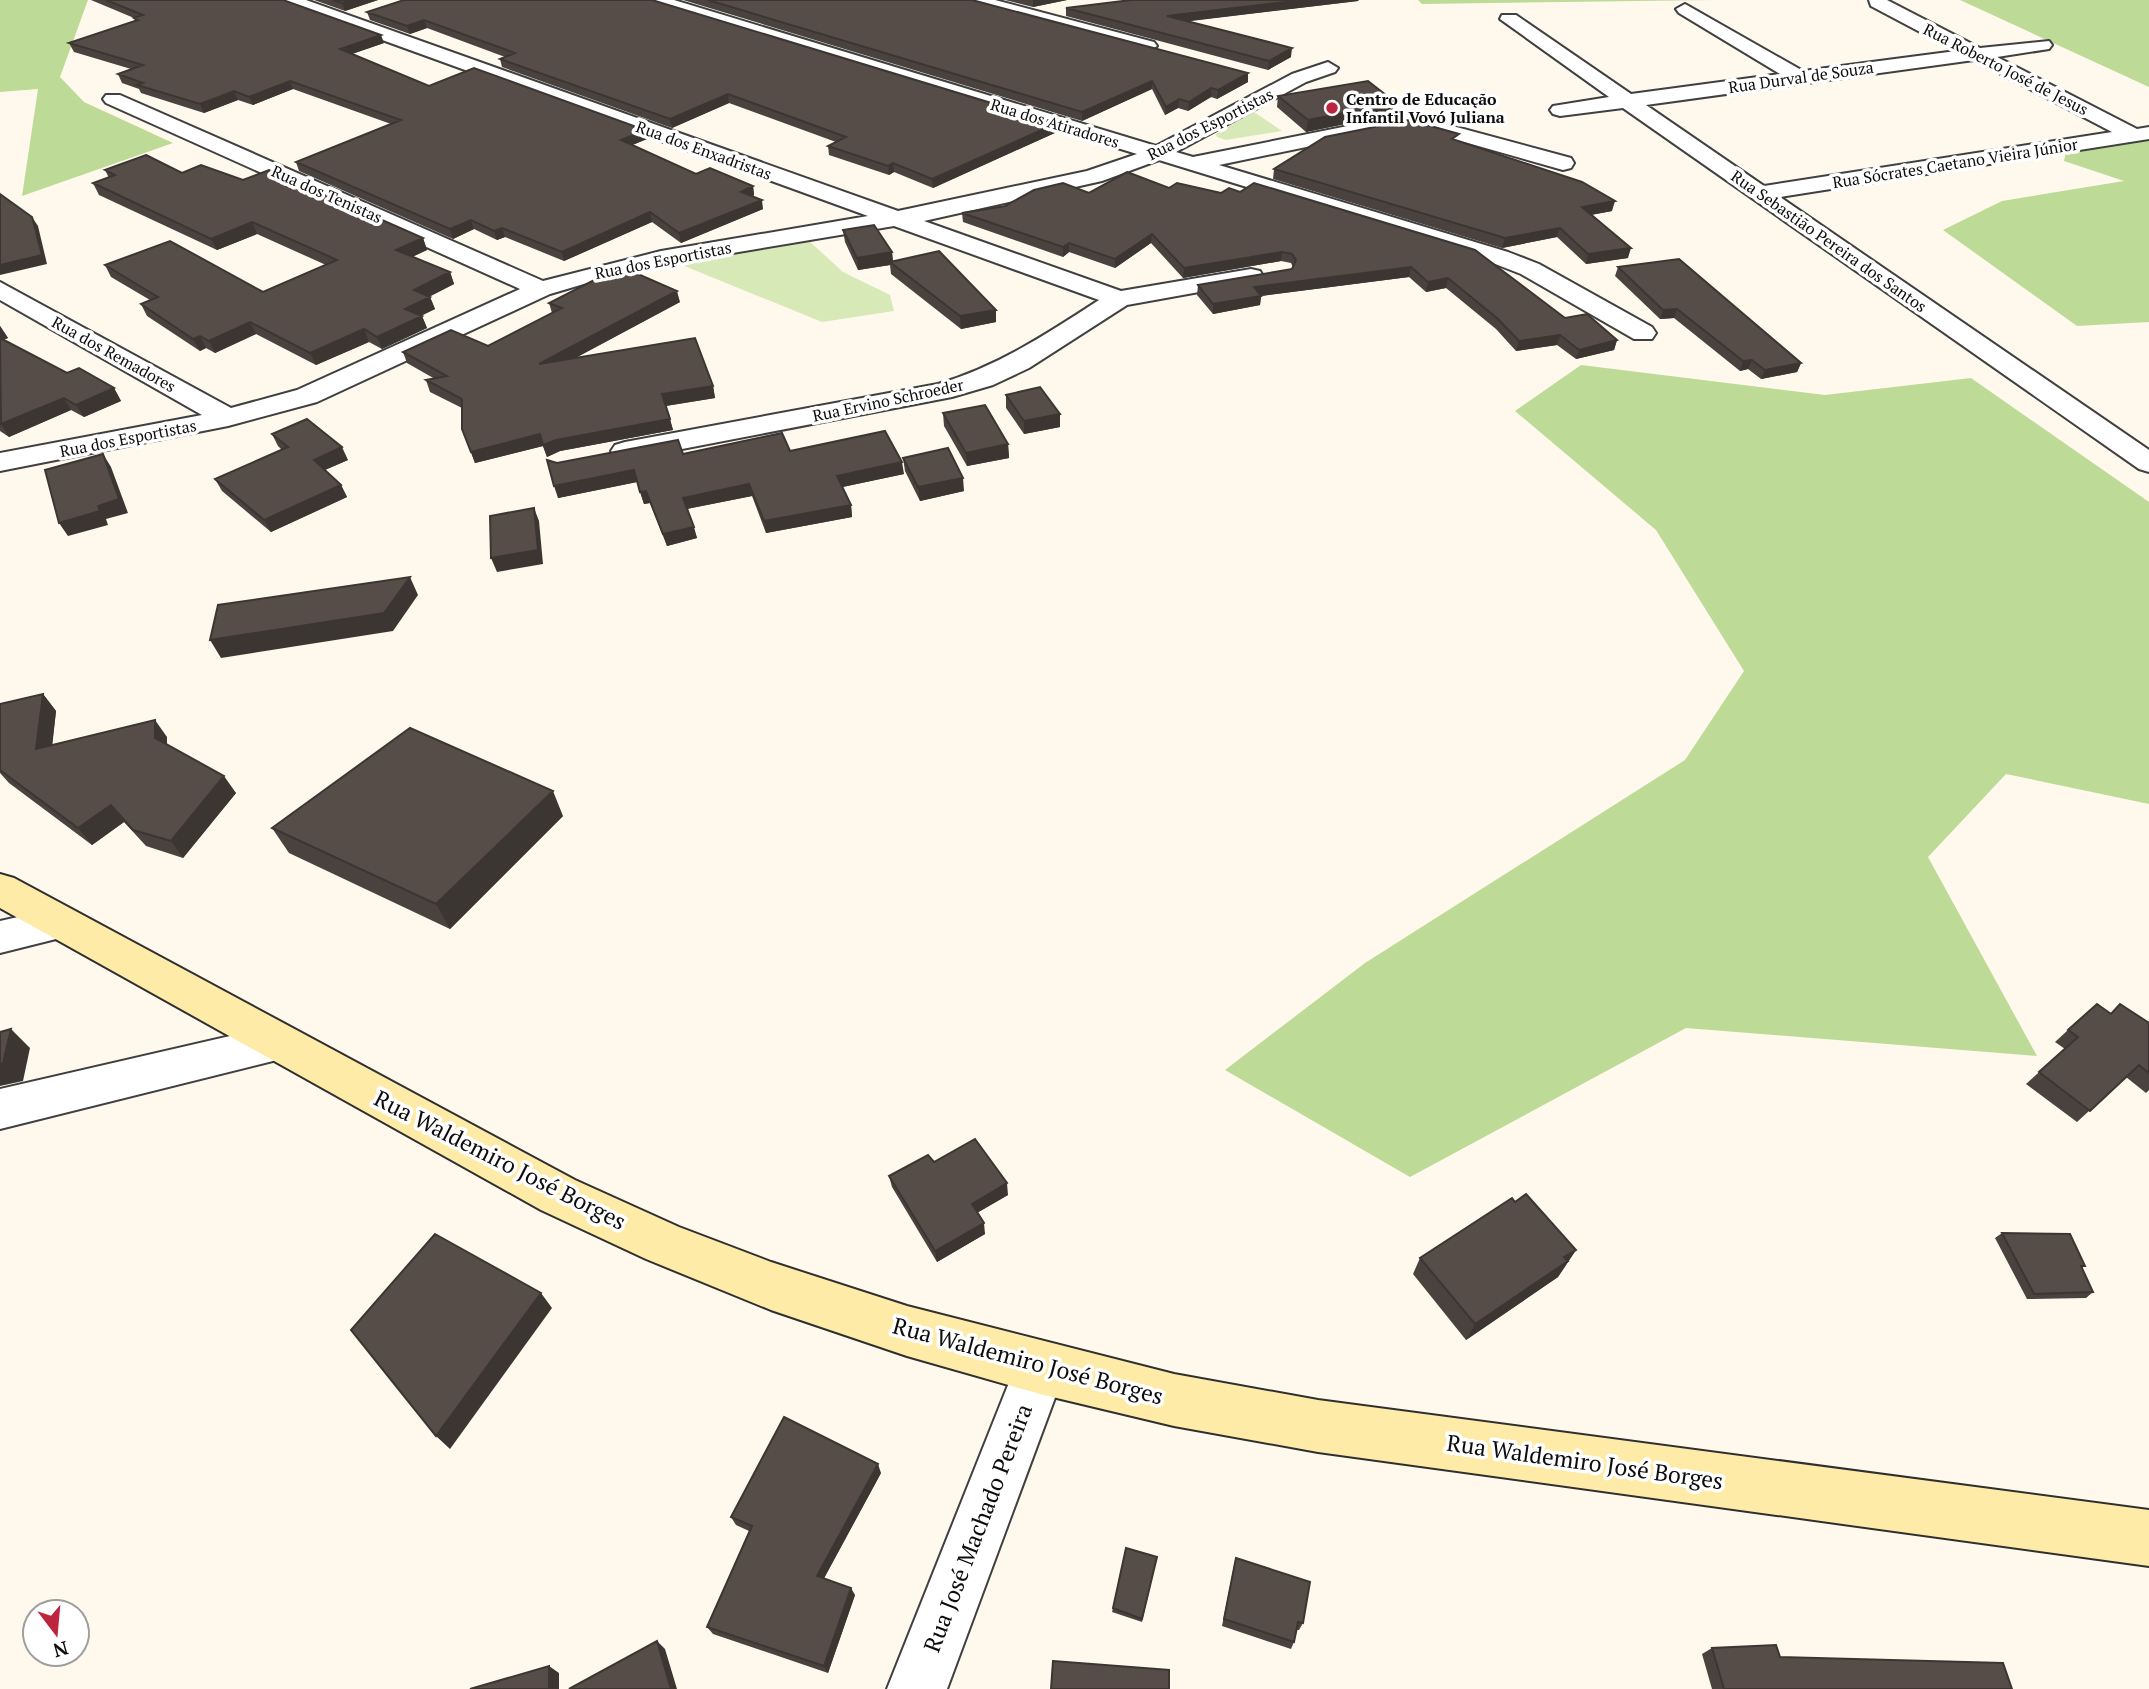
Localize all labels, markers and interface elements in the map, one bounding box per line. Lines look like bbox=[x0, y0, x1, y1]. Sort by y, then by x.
street label: Rua Roberto José de Jesus bbox=[1920, 18, 2092, 120]
street label: Rua Durval de Souza bbox=[1727, 56, 1875, 98]
street label: Rua dos Esportistas bbox=[1143, 83, 1277, 165]
place label: Centro de Educação Infantil Vovó Juliana bbox=[1346, 88, 1505, 128]
street label: Rua dos Atiradores bbox=[988, 93, 1122, 153]
marker: Centro de Educação Infantil Vovó Juliana bbox=[1324, 100, 1340, 116]
street label: Rua dos Enxadristas bbox=[633, 115, 775, 185]
street label: Rua Sócrates Caetano Vieira Júnior bbox=[1831, 133, 2080, 193]
street label: Rua dos Tenistas bbox=[268, 160, 386, 228]
street label: Rua Sebastião Pereira dos Santos bbox=[1727, 165, 1931, 317]
street label: Rua dos Esportistas bbox=[593, 236, 733, 284]
street label: Rua dos Remadores bbox=[48, 311, 180, 397]
street label: Rua Ervino Schroeder bbox=[811, 373, 966, 427]
street label: Rua dos Esportistas bbox=[58, 414, 198, 462]
street label: Rua Waldemiro José Borges bbox=[369, 1082, 631, 1237]
street label: Rua Waldemiro José Borges bbox=[889, 1309, 1167, 1412]
street label: Rua José Machado Pereira bbox=[916, 1399, 1039, 1656]
street label: Rua Waldemiro José Borges bbox=[1445, 1427, 1725, 1496]
north arrow bbox=[21, 1598, 91, 1668]
text: N bbox=[50, 1636, 71, 1664]

